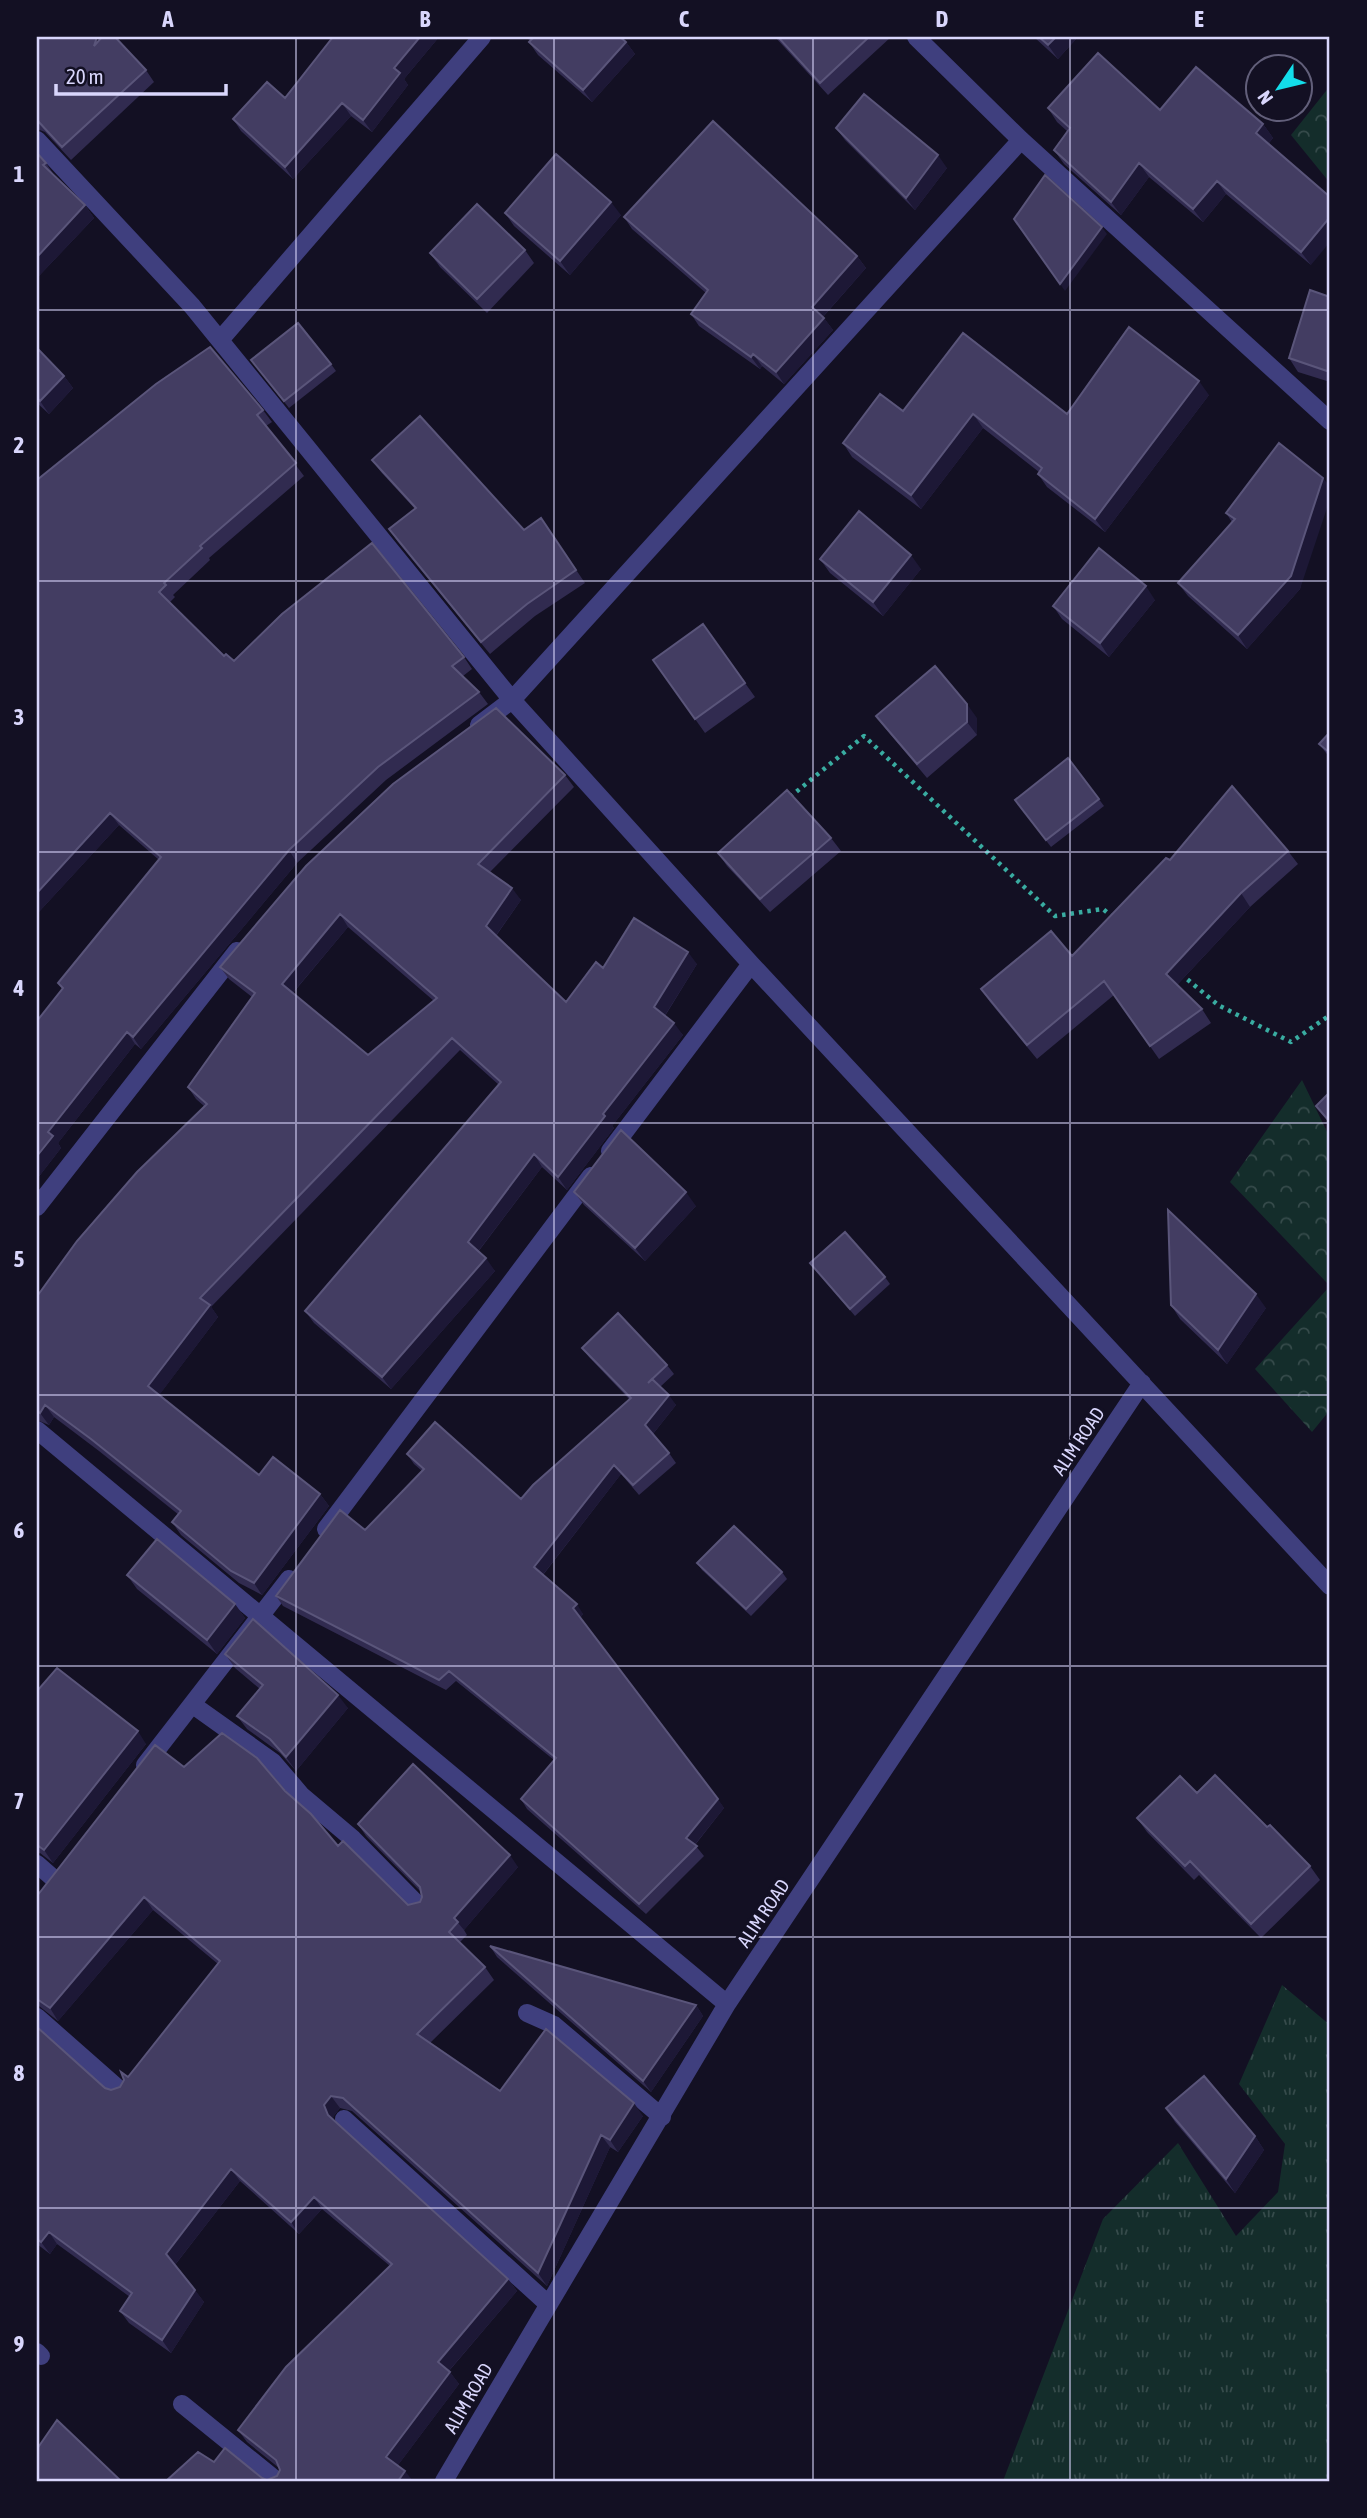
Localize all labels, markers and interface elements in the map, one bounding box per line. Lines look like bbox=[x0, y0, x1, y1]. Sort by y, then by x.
text: A bbox=[161, 6, 174, 32]
text: B bbox=[420, 6, 431, 32]
text: C bbox=[679, 6, 690, 32]
text: D bbox=[936, 6, 949, 32]
text: E bbox=[1194, 6, 1204, 32]
scale bar bbox=[56, 52, 226, 96]
north arrow bbox=[1244, 52, 1314, 122]
text: 20 m bbox=[66, 64, 104, 88]
text: N bbox=[1253, 87, 1277, 109]
text: 1 bbox=[14, 161, 25, 187]
text: 2 bbox=[14, 432, 24, 458]
text: 3 bbox=[14, 704, 24, 730]
text: 4 bbox=[13, 975, 25, 1001]
text: 5 bbox=[14, 1246, 25, 1272]
street label: ALIM ROAD bbox=[1047, 1403, 1109, 1479]
text: 6 bbox=[14, 1517, 25, 1543]
text: 7 bbox=[14, 1788, 24, 1814]
street label: ALIM ROAD bbox=[732, 1875, 794, 1951]
text: 8 bbox=[14, 2060, 25, 2086]
text: 9 bbox=[14, 2331, 25, 2357]
street label: ALIM ROAD bbox=[439, 2359, 497, 2437]

